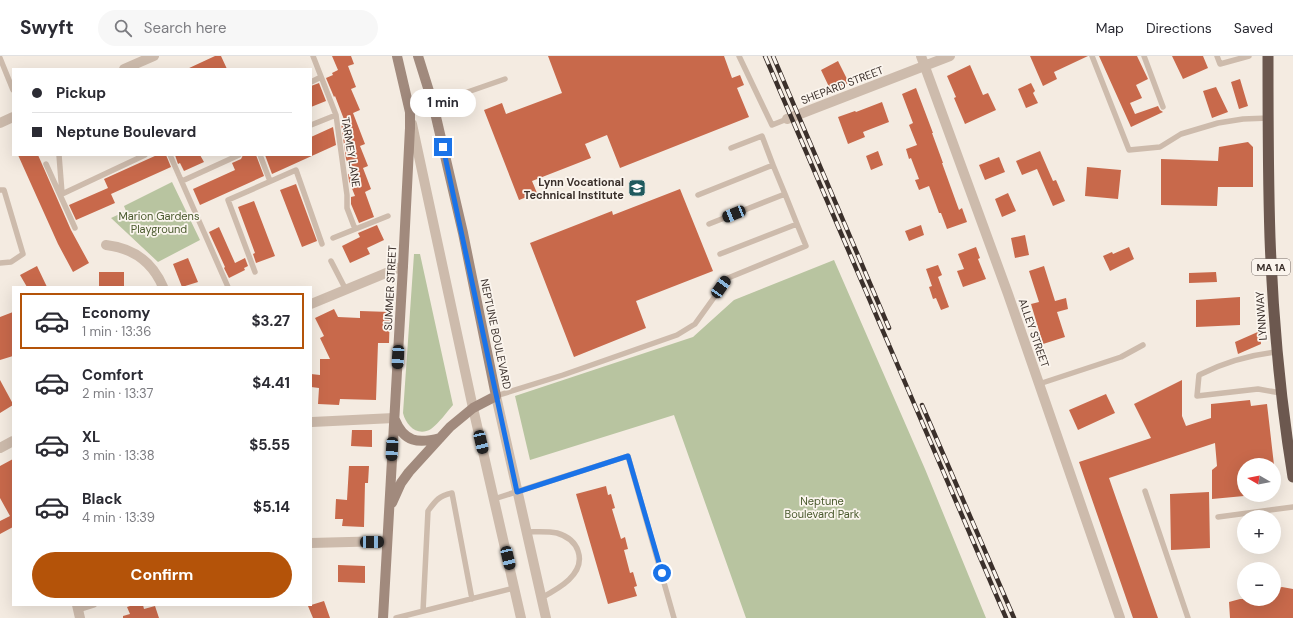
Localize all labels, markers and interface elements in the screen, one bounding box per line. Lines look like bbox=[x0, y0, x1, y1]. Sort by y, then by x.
search box bbox=[98, 10, 378, 46]
text: Swyft bbox=[20, 15, 74, 40]
icon: search bbox=[112, 17, 134, 39]
text: Search here bbox=[144, 18, 227, 38]
text: Map bbox=[1096, 19, 1124, 37]
text: Directions bbox=[1146, 19, 1212, 37]
text: Saved bbox=[1234, 19, 1273, 37]
street label: SHEPARD STREET bbox=[799, 63, 885, 107]
text: Pickup bbox=[56, 83, 106, 103]
callout: 1 min bbox=[410, 89, 476, 117]
text: 1 min bbox=[427, 94, 459, 111]
street label: TARMEY LANE bbox=[339, 116, 363, 188]
text: Neptune Boulevard bbox=[56, 122, 196, 142]
route end bbox=[434, 138, 452, 156]
place label: Lynn Vocational Technical Institute bbox=[524, 175, 624, 202]
school or university icon: Lynn Vocational Technical Institute bbox=[627, 178, 647, 198]
car bbox=[721, 204, 747, 224]
park label: Marion Gardens Playground bbox=[119, 209, 199, 236]
street label: SUMMER STREET bbox=[381, 245, 399, 331]
road number: MA 1A bbox=[1252, 259, 1290, 275]
car bbox=[709, 274, 733, 300]
street label: NEPTUNE BOULEVARD bbox=[477, 278, 515, 391]
street label: LYNNWAY bbox=[1252, 290, 1270, 341]
street label: ALLEY STREET bbox=[1016, 297, 1052, 369]
icon: car bbox=[34, 303, 70, 339]
text: Economy bbox=[82, 303, 150, 323]
text: $3.27 bbox=[252, 311, 290, 331]
text: 1 min · 13:36 bbox=[82, 323, 151, 340]
car bbox=[391, 345, 405, 369]
icon: car bbox=[34, 365, 70, 401]
text: Comfort bbox=[82, 365, 143, 385]
text: $4.41 bbox=[252, 373, 290, 393]
text: 2 min · 13:37 bbox=[82, 385, 153, 402]
icon: car bbox=[34, 427, 70, 463]
text: XL bbox=[82, 427, 100, 447]
car bbox=[472, 429, 490, 455]
text: $5.55 bbox=[249, 435, 290, 455]
car bbox=[385, 437, 399, 461]
text: 3 min · 13:38 bbox=[82, 447, 155, 464]
north arrow bbox=[1237, 458, 1281, 502]
map controls bbox=[1237, 458, 1281, 606]
icon: car bbox=[34, 489, 70, 525]
text: Black bbox=[82, 489, 122, 509]
park label: Neptune Boulevard Park bbox=[785, 494, 860, 521]
text: $5.14 bbox=[253, 497, 290, 517]
text: 4 min · 13:39 bbox=[82, 509, 155, 526]
button: + bbox=[1237, 510, 1281, 554]
car bbox=[360, 536, 384, 548]
car bbox=[499, 545, 517, 571]
button: Confirm bbox=[32, 552, 292, 598]
button: − bbox=[1237, 562, 1281, 606]
route start bbox=[653, 564, 671, 582]

